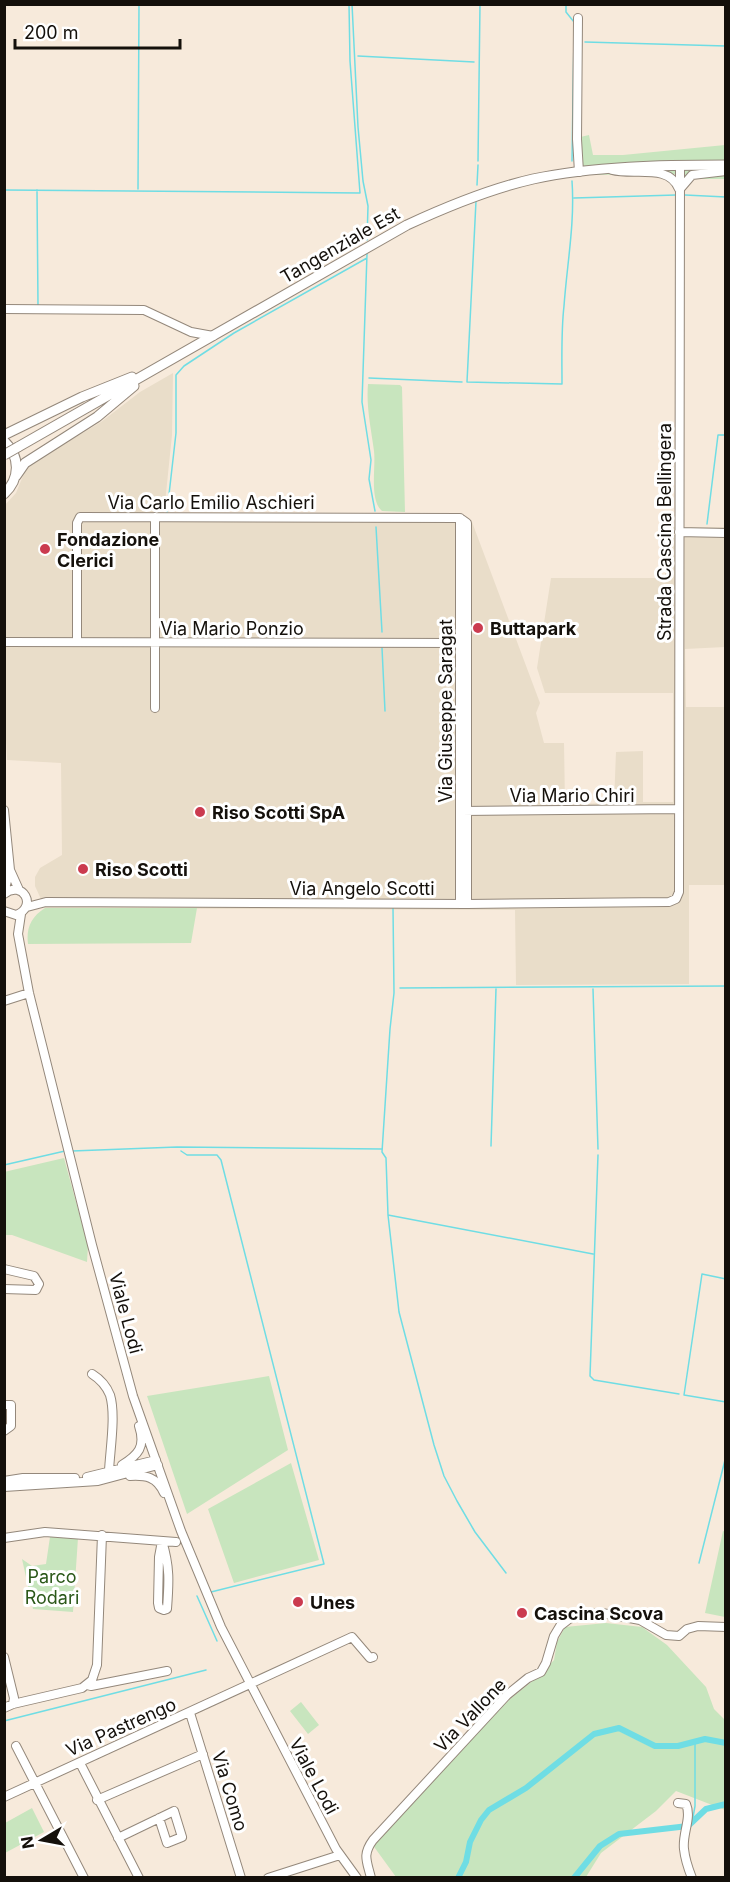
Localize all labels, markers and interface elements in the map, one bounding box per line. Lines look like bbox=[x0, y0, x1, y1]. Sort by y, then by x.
scale bar bbox=[15, 12, 180, 50]
text: 200 m bbox=[24, 22, 79, 43]
street label: Tangenziale Est bbox=[277, 202, 403, 288]
street label: Strada Cascina Bellingera bbox=[654, 423, 675, 641]
street label: Via Carlo Emilio Aschieri bbox=[107, 492, 315, 513]
place label: Fondazione Clerici bbox=[57, 529, 160, 571]
marker: Fondazione Clerici bbox=[38, 542, 52, 556]
street label: Via Mario Ponzio bbox=[160, 618, 304, 639]
place label: Buttapark bbox=[490, 618, 577, 639]
street label: Via Giuseppe Saragat bbox=[435, 619, 456, 803]
marker: Buttapark bbox=[471, 621, 485, 635]
street label: Via Mario Chiri bbox=[509, 785, 635, 806]
place label: Riso Scotti SpA bbox=[212, 802, 345, 823]
marker: Riso Scotti SpA bbox=[193, 805, 207, 819]
place label: Riso Scotti bbox=[95, 859, 188, 880]
marker: Riso Scotti bbox=[76, 862, 90, 876]
street label: Via Angelo Scotti bbox=[289, 878, 435, 899]
street label: Viale Lodi bbox=[105, 1270, 147, 1356]
park label: Parco Rodari bbox=[25, 1566, 79, 1608]
place label: Unes bbox=[310, 1592, 355, 1613]
marker: Unes bbox=[291, 1595, 305, 1609]
place label: Cascina Scova bbox=[534, 1603, 663, 1624]
marker: Cascina Scova bbox=[515, 1606, 529, 1620]
street label: Via Vallone bbox=[430, 1674, 510, 1756]
street label: Via Pastrengo bbox=[63, 1693, 179, 1761]
street label: Viale Lodi bbox=[285, 1734, 343, 1818]
street label: Via Como bbox=[208, 1749, 252, 1833]
north arrow bbox=[12, 1810, 72, 1870]
text: N bbox=[16, 1835, 38, 1850]

